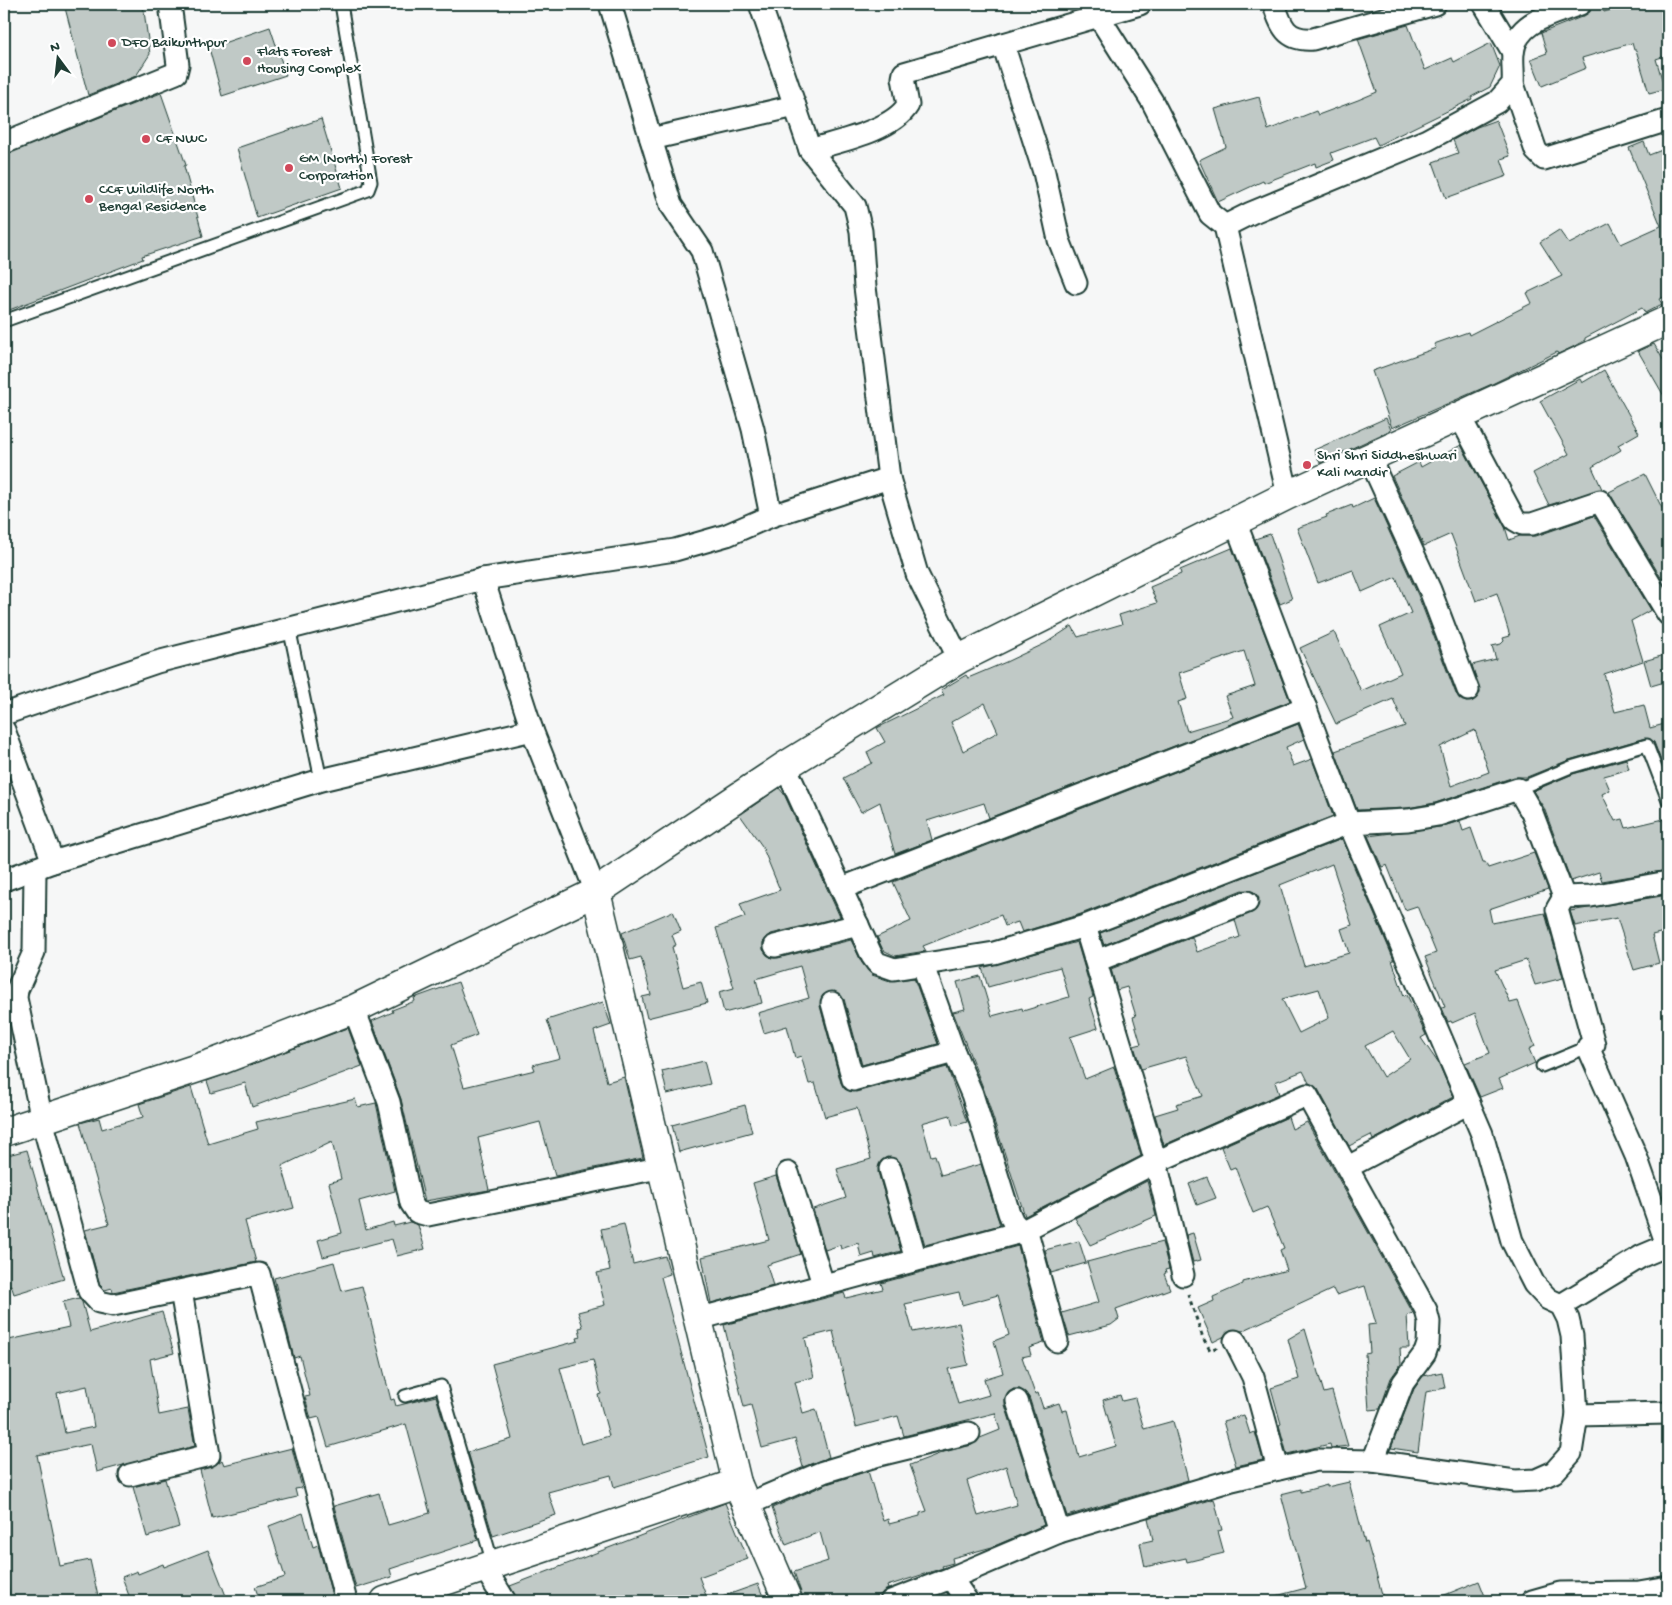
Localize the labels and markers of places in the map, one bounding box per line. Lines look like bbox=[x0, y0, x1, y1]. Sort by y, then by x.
place label: DFO Baikunthpur bbox=[121, 34, 228, 52]
marker: DFO Baikunthpur bbox=[106, 37, 118, 49]
place label: Flats Forest Housing Complex bbox=[256, 43, 361, 78]
marker: Flats Forest Housing Complex bbox=[241, 55, 253, 67]
place label: CF NWC bbox=[156, 130, 207, 148]
marker: CF NWC bbox=[140, 133, 152, 145]
place label: GM (North) Forest Corporation bbox=[299, 150, 414, 185]
marker: GM (North) Forest Corporation bbox=[283, 162, 295, 174]
place label: CCF Wildlife North Bengal Residence bbox=[98, 181, 214, 216]
marker: CCF Wildlife North Bengal Residence bbox=[83, 193, 95, 205]
place label: Shri Shri Siddheshwari Kali Mandir bbox=[1317, 447, 1457, 482]
marker: Shri Shri Siddheshwari Kali Mandir bbox=[1301, 459, 1313, 471]

